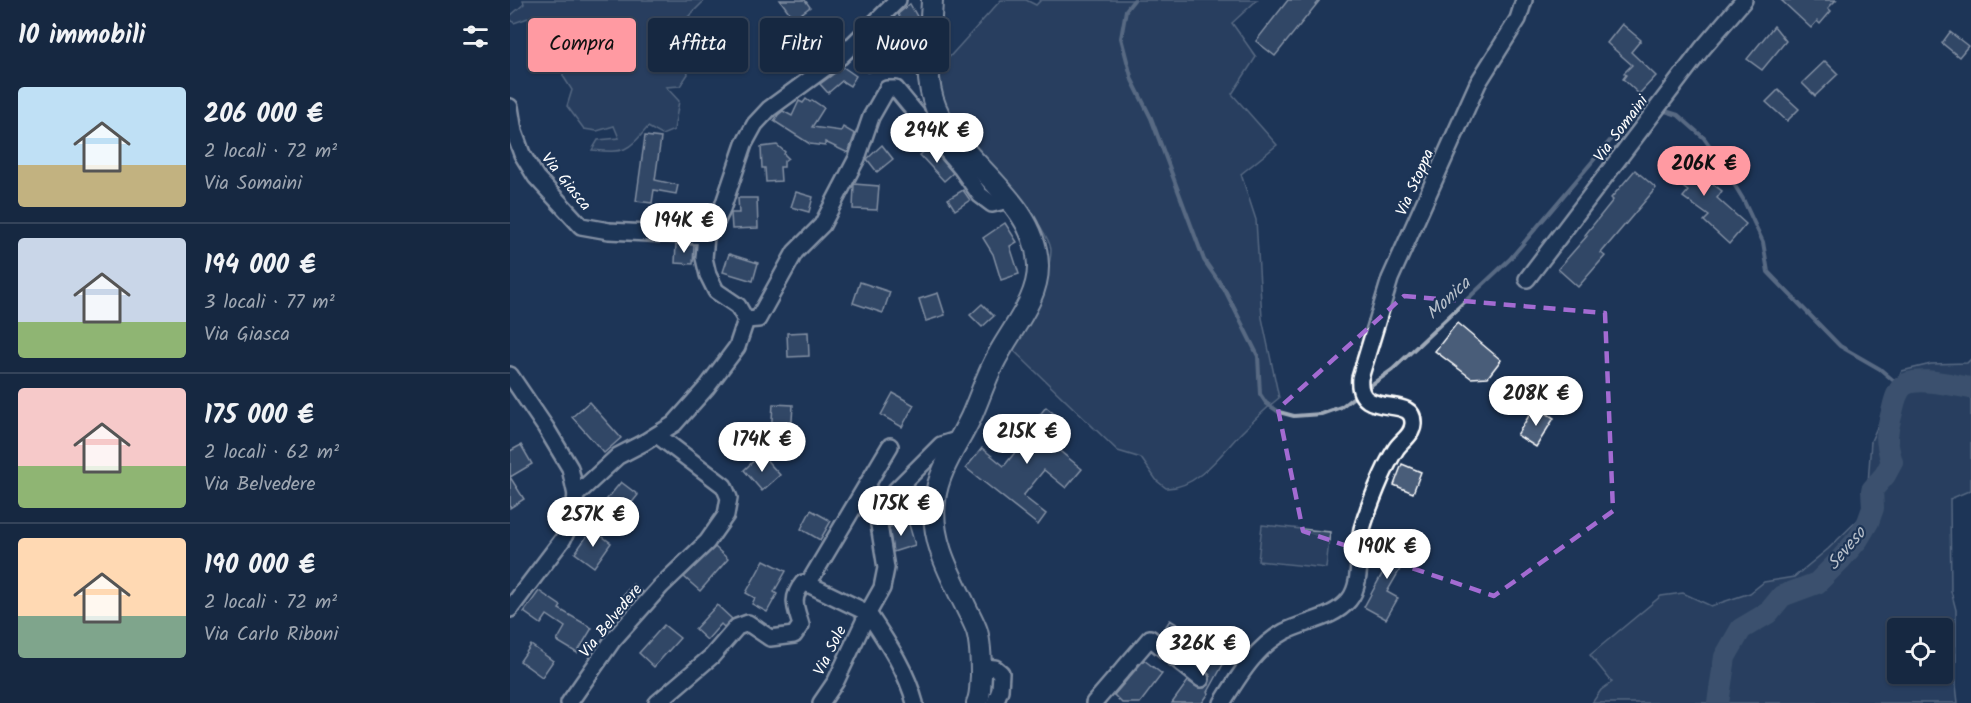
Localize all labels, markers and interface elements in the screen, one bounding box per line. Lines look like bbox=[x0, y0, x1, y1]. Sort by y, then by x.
text: 10 immobili bbox=[18, 15, 146, 57]
chip: Compra bbox=[528, 18, 636, 72]
chip: Affitta bbox=[648, 18, 748, 72]
chip: Filtri bbox=[760, 18, 843, 72]
chip: Nuovo bbox=[855, 18, 949, 72]
icon: filters bbox=[459, 20, 492, 53]
street label: Via Somaini bbox=[1588, 89, 1655, 168]
text: 206 000 € bbox=[204, 94, 323, 136]
icon: home bbox=[66, 111, 138, 183]
pin: 294K € bbox=[888, 113, 986, 164]
text: 294K € bbox=[904, 116, 970, 148]
text: 2 locali · 72 m² bbox=[204, 136, 337, 168]
street label: Via Stoppa bbox=[1390, 145, 1441, 220]
pin: 206K € bbox=[1655, 146, 1753, 197]
street label: Via Giasca bbox=[534, 147, 597, 217]
text: 206K € bbox=[1671, 149, 1737, 181]
text: Via Somaini bbox=[204, 168, 302, 200]
pin: 194K € bbox=[635, 203, 733, 254]
text: 194K € bbox=[654, 206, 714, 238]
text: 194 000 € bbox=[204, 245, 316, 287]
icon: home bbox=[66, 262, 138, 334]
water label: Monica bbox=[1420, 269, 1479, 328]
text: 3 locali · 77 m² bbox=[204, 287, 335, 319]
text: Via Giasca bbox=[204, 319, 290, 351]
pin: 208K € bbox=[1487, 376, 1585, 427]
text: 208K € bbox=[1503, 379, 1569, 411]
text: 175 000 € bbox=[204, 395, 314, 437]
icon: home bbox=[66, 412, 138, 484]
pin: 215K € bbox=[978, 414, 1076, 465]
text: 215K € bbox=[997, 417, 1057, 449]
pin: 174K € bbox=[713, 422, 811, 473]
text: 174K € bbox=[733, 425, 791, 457]
text: 2 locali · 62 m² bbox=[204, 437, 339, 469]
text: Via Belvedere bbox=[204, 469, 315, 501]
pin: 175K € bbox=[852, 486, 950, 537]
text: 175K € bbox=[872, 489, 930, 521]
pin: 257K € bbox=[544, 497, 642, 548]
text: 257K € bbox=[561, 500, 625, 532]
water label: Seveso bbox=[1820, 519, 1875, 577]
pin: 190K € bbox=[1338, 529, 1436, 580]
text: 190K € bbox=[1358, 532, 1416, 564]
text: 190 000 € bbox=[204, 545, 315, 587]
icon: home bbox=[66, 562, 138, 634]
street label: Via Belvedere bbox=[573, 578, 649, 663]
text: 2 locali · 72 m² bbox=[204, 587, 337, 619]
map controls bbox=[1887, 618, 1953, 684]
button: locate bbox=[1887, 618, 1953, 684]
text: Via Carlo Riboni bbox=[204, 619, 338, 651]
street label: Via Sole bbox=[807, 621, 854, 680]
pin: 326K € bbox=[1154, 626, 1252, 677]
text: 326K € bbox=[1170, 629, 1236, 661]

